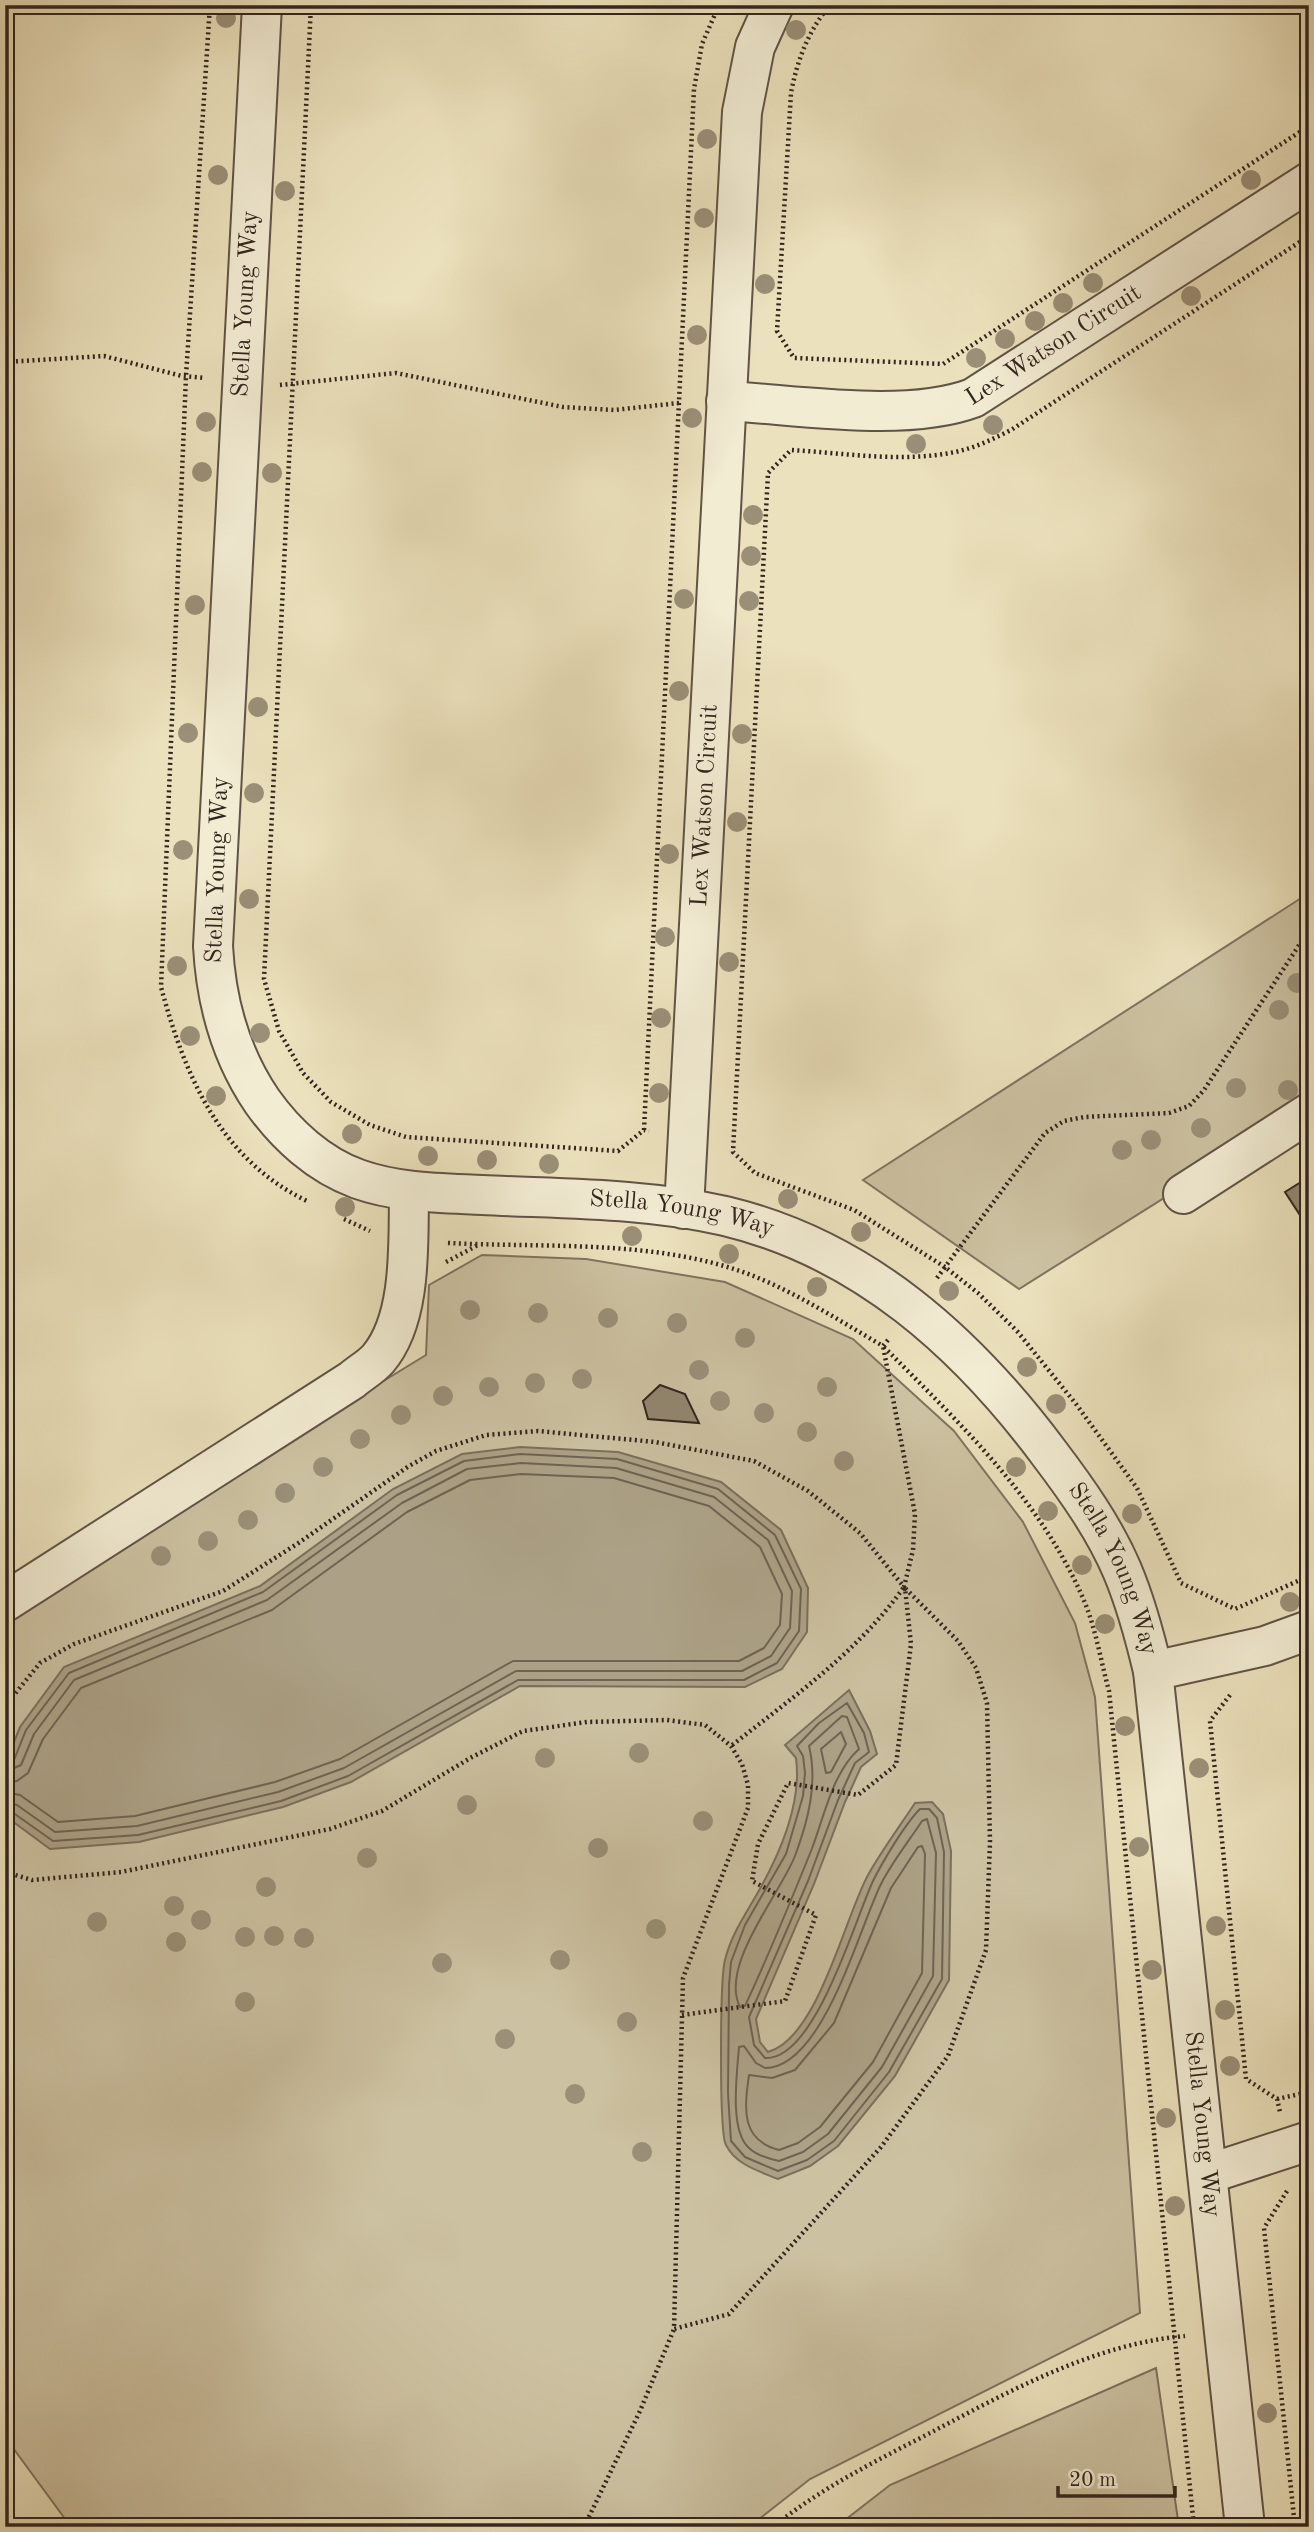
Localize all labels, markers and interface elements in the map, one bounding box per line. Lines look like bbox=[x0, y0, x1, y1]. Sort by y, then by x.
street label: Stella Young Way bbox=[229, 210, 263, 398]
street label: Lex Watson Circuit bbox=[962, 281, 1146, 411]
street label: Lex Watson Circuit bbox=[688, 704, 723, 908]
street label: Stella Young Way bbox=[203, 776, 233, 964]
street label: Stella Young Way bbox=[589, 1187, 777, 1242]
street label: Stella Young Way bbox=[1063, 1479, 1161, 1658]
street label: Stella Young Way bbox=[1180, 2030, 1224, 2219]
scale bar bbox=[1058, 2455, 1176, 2499]
text: 20 m bbox=[1069, 2470, 1116, 2491]

